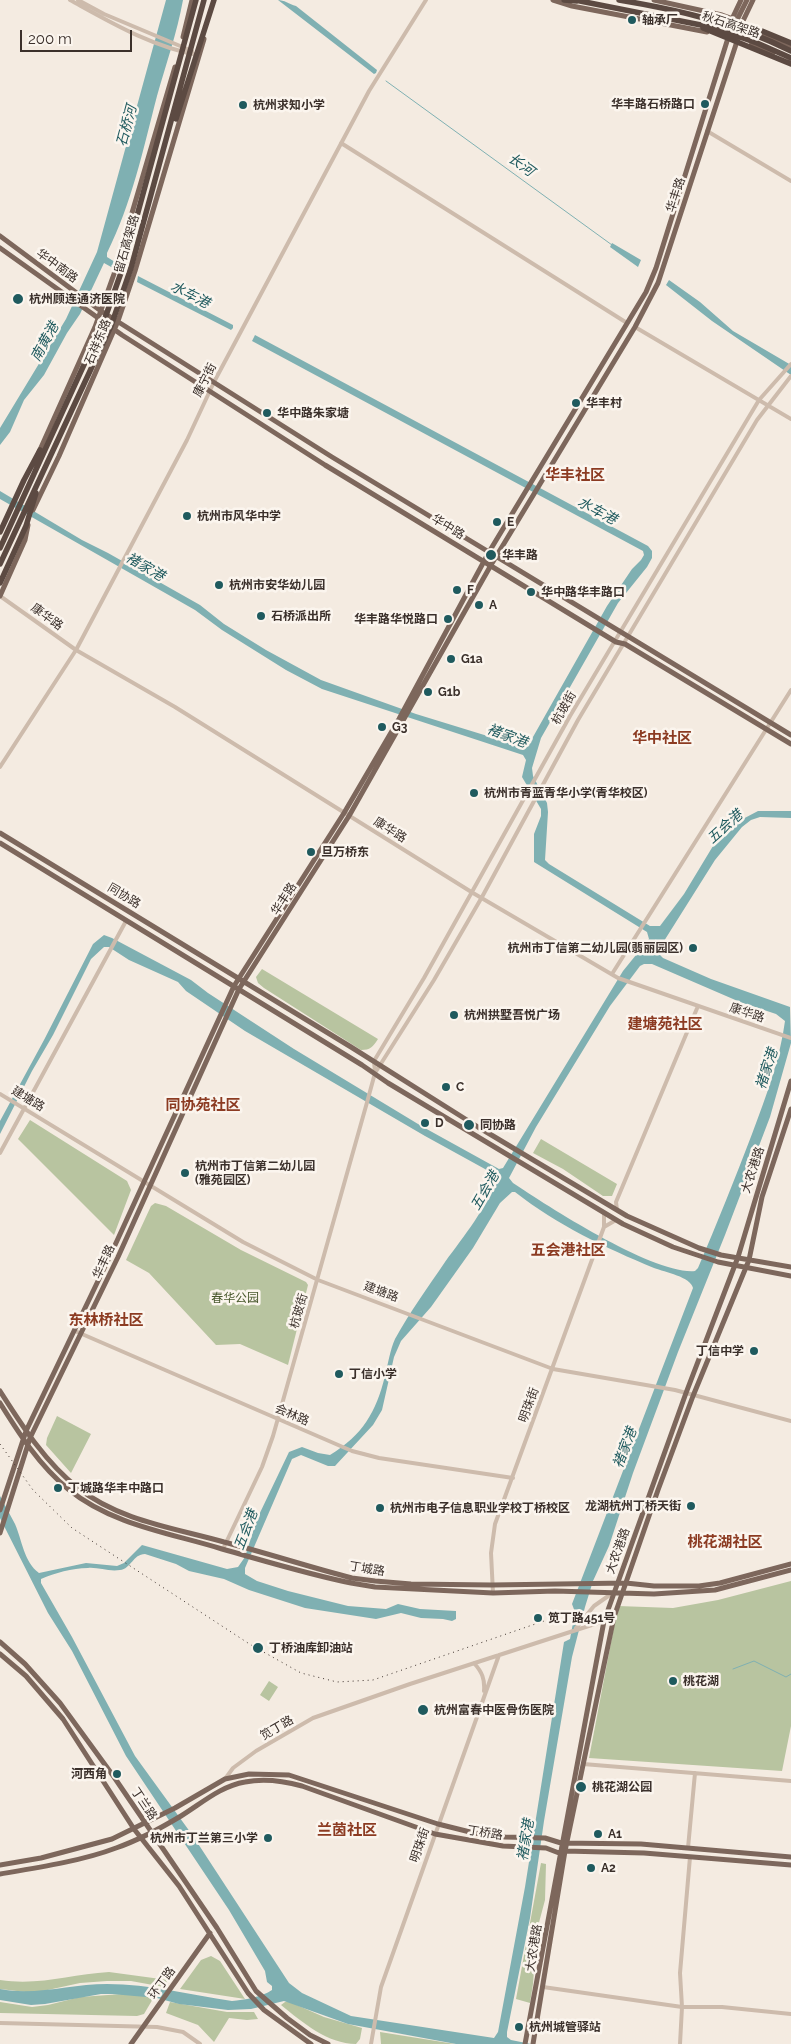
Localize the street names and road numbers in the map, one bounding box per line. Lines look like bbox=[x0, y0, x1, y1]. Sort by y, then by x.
street label: 秋石高架路 bbox=[700, 9, 762, 41]
street label: 华丰路 bbox=[664, 176, 688, 214]
street label: 留石高架路 bbox=[112, 213, 142, 275]
street label: 华中南路 bbox=[33, 246, 81, 286]
street label: 石祥东路 bbox=[82, 317, 114, 367]
street label: 康宁街 bbox=[190, 361, 220, 399]
street label: 华中路 bbox=[429, 512, 467, 542]
street label: 康华路 bbox=[28, 601, 66, 633]
street label: 杭玻街 bbox=[549, 689, 579, 727]
street label: 康华路 bbox=[371, 814, 409, 846]
street label: 华丰路 bbox=[268, 880, 300, 918]
street label: 同协路 bbox=[105, 881, 143, 911]
street label: 康华路 bbox=[728, 1000, 766, 1026]
street label: 建塘路 bbox=[9, 1084, 47, 1114]
street label: 大农港路 bbox=[739, 1145, 767, 1195]
street label: 华丰路 bbox=[90, 1243, 118, 1281]
street label: 建塘路 bbox=[362, 1279, 400, 1305]
street label: 杭玻街 bbox=[287, 1292, 311, 1330]
street label: 明珠街 bbox=[516, 1386, 542, 1424]
street label: 会林路 bbox=[273, 1401, 311, 1429]
street label: 大农港路 bbox=[603, 1526, 633, 1576]
street label: 丁城路 bbox=[348, 1559, 386, 1579]
street label: 笕丁路 bbox=[258, 1713, 296, 1743]
street label: 丁兰路 bbox=[128, 1785, 160, 1823]
street label: 丁桥路 bbox=[466, 1823, 504, 1843]
street label: 明珠街 bbox=[407, 1826, 433, 1864]
street label: 大农港路 bbox=[523, 1923, 545, 1973]
street label: 环丁路 bbox=[146, 1964, 178, 2002]

